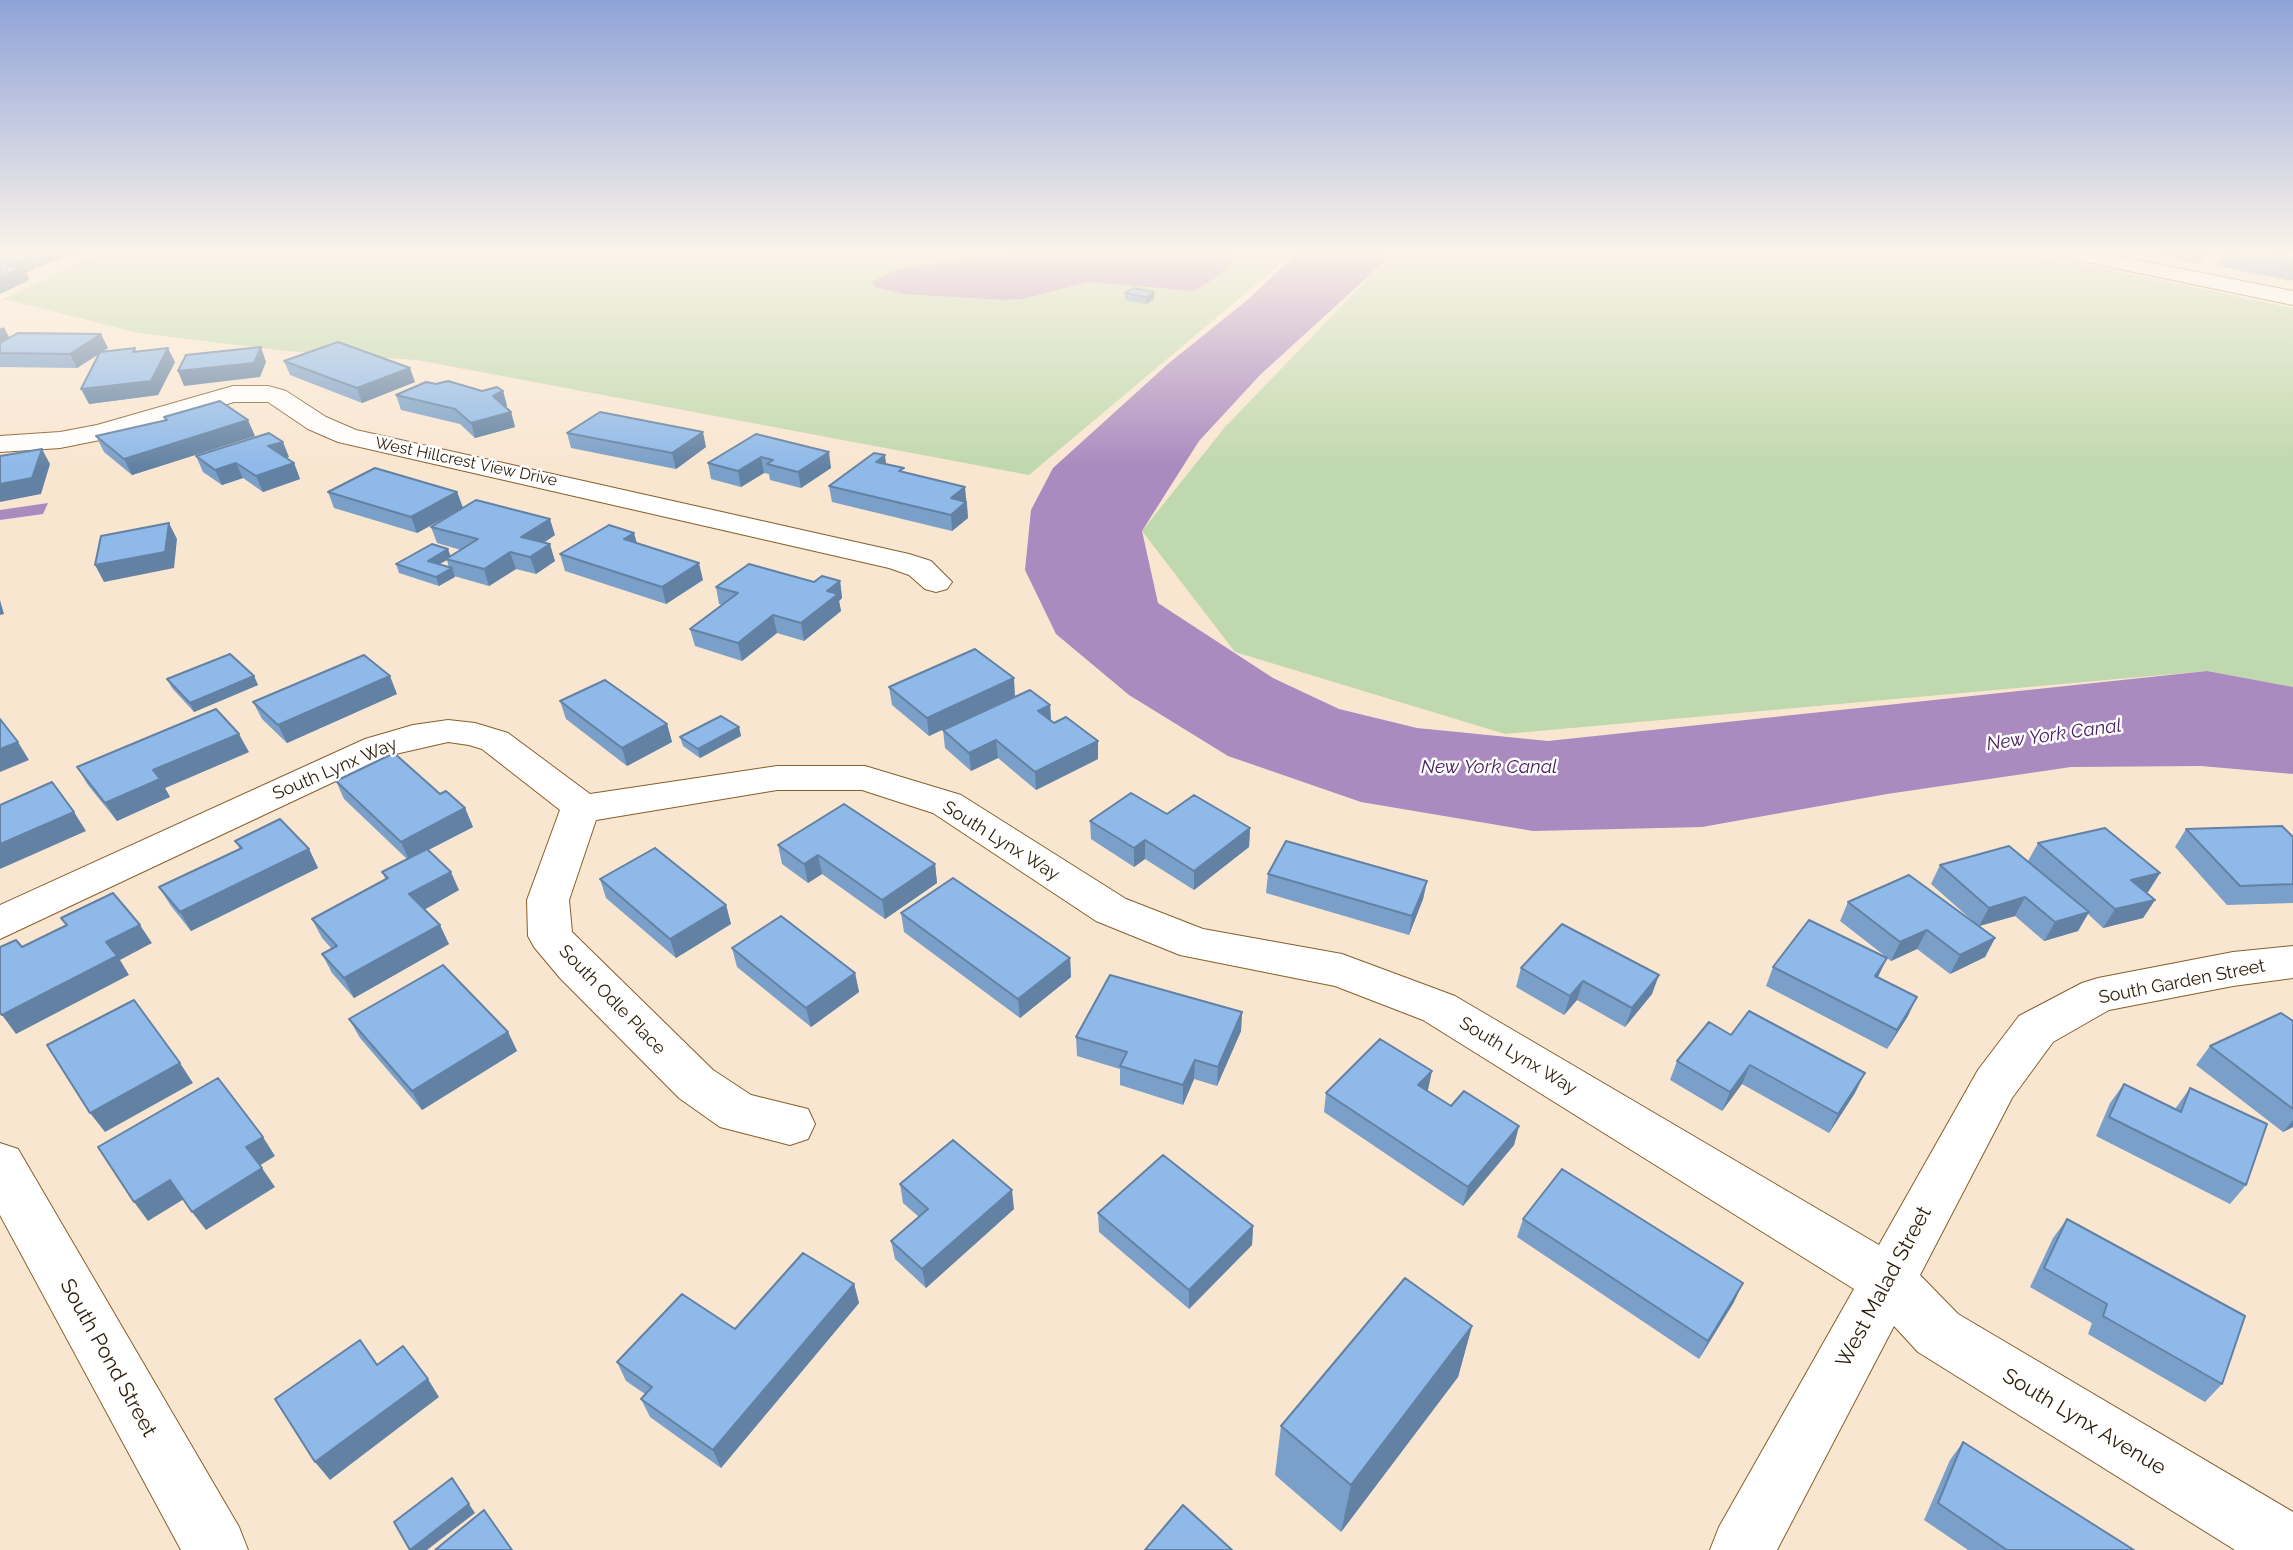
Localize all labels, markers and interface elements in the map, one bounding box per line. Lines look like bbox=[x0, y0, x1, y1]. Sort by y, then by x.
street label: West Hillcrest View Drive bbox=[373, 433, 559, 491]
water label: New York Canal bbox=[1985, 714, 2123, 756]
street label: South Lynx Way bbox=[269, 733, 401, 805]
water label: New York Canal bbox=[1421, 756, 1557, 778]
street label: South Lynx Way bbox=[939, 796, 1063, 886]
street label: South Odle Place bbox=[554, 941, 670, 1059]
street label: South Garden Street bbox=[2097, 955, 2267, 1009]
street label: South Lynx Way bbox=[1455, 1012, 1581, 1100]
street label: West Malad Street bbox=[1831, 1202, 1937, 1372]
street label: South Pond Street bbox=[54, 1275, 162, 1441]
street label: South Lynx Avenue bbox=[1998, 1363, 2170, 1481]

